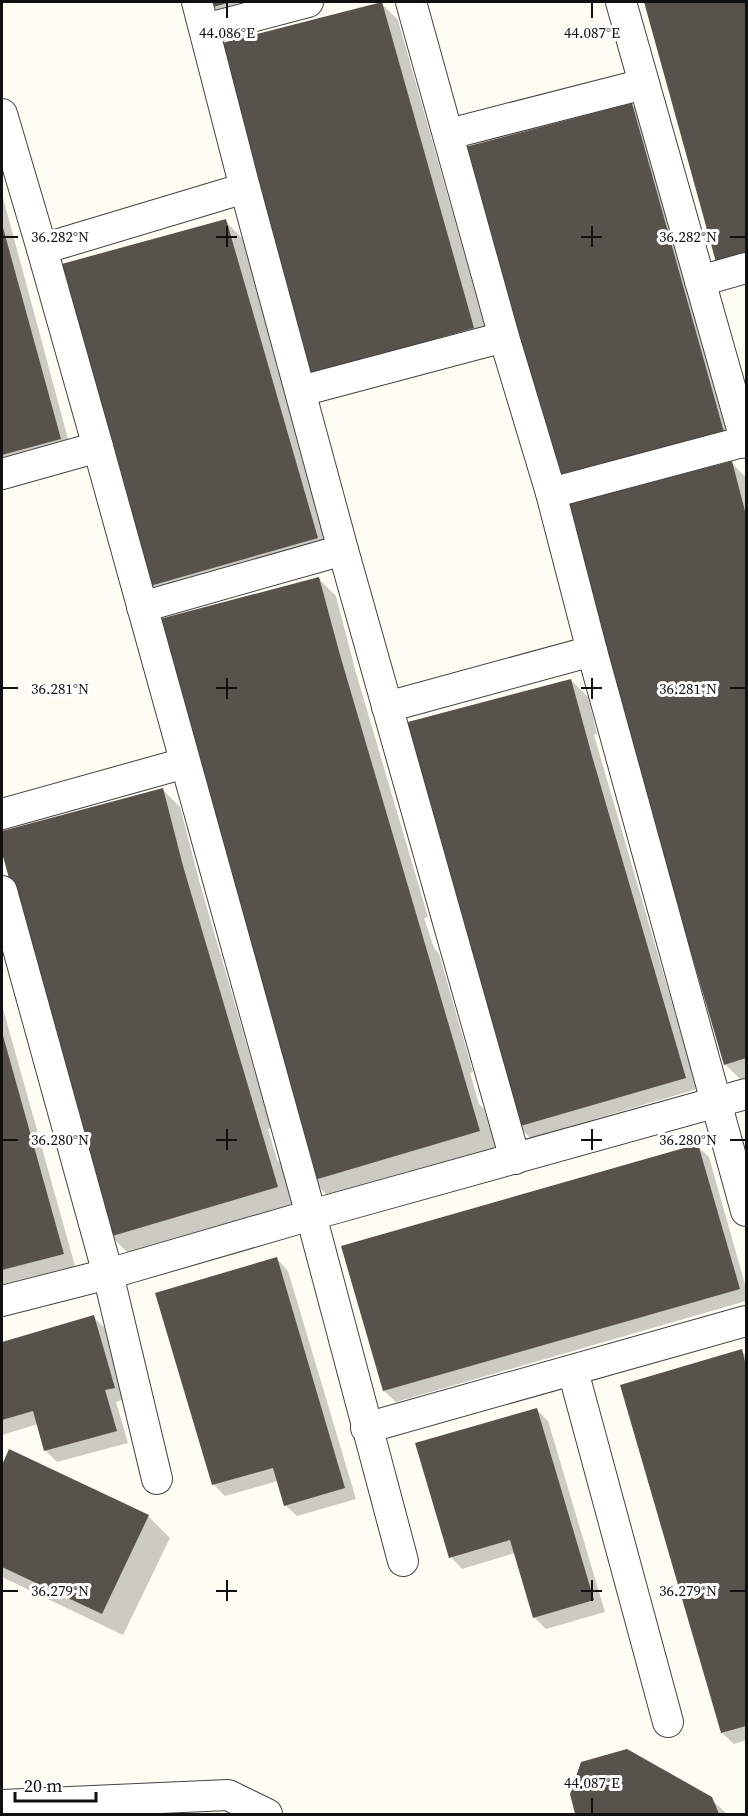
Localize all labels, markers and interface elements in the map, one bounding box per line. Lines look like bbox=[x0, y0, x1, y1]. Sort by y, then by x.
text: 44.086°E bbox=[199, 22, 255, 43]
text: 44.087°E bbox=[564, 22, 620, 43]
text: 36.282°N bbox=[31, 226, 89, 247]
text: 36.282°N bbox=[659, 226, 717, 247]
text: 36.281°N bbox=[31, 678, 89, 699]
text: 36.281°N bbox=[659, 678, 717, 699]
text: 36.280°N bbox=[31, 1129, 89, 1150]
text: 36.280°N bbox=[659, 1129, 717, 1150]
text: 36.279°N bbox=[31, 1580, 89, 1601]
text: 36.279°N bbox=[659, 1580, 717, 1601]
scale bar bbox=[15, 1765, 96, 1803]
text: 44.087°E bbox=[564, 1772, 620, 1793]
text: 20 m bbox=[24, 1773, 62, 1798]

